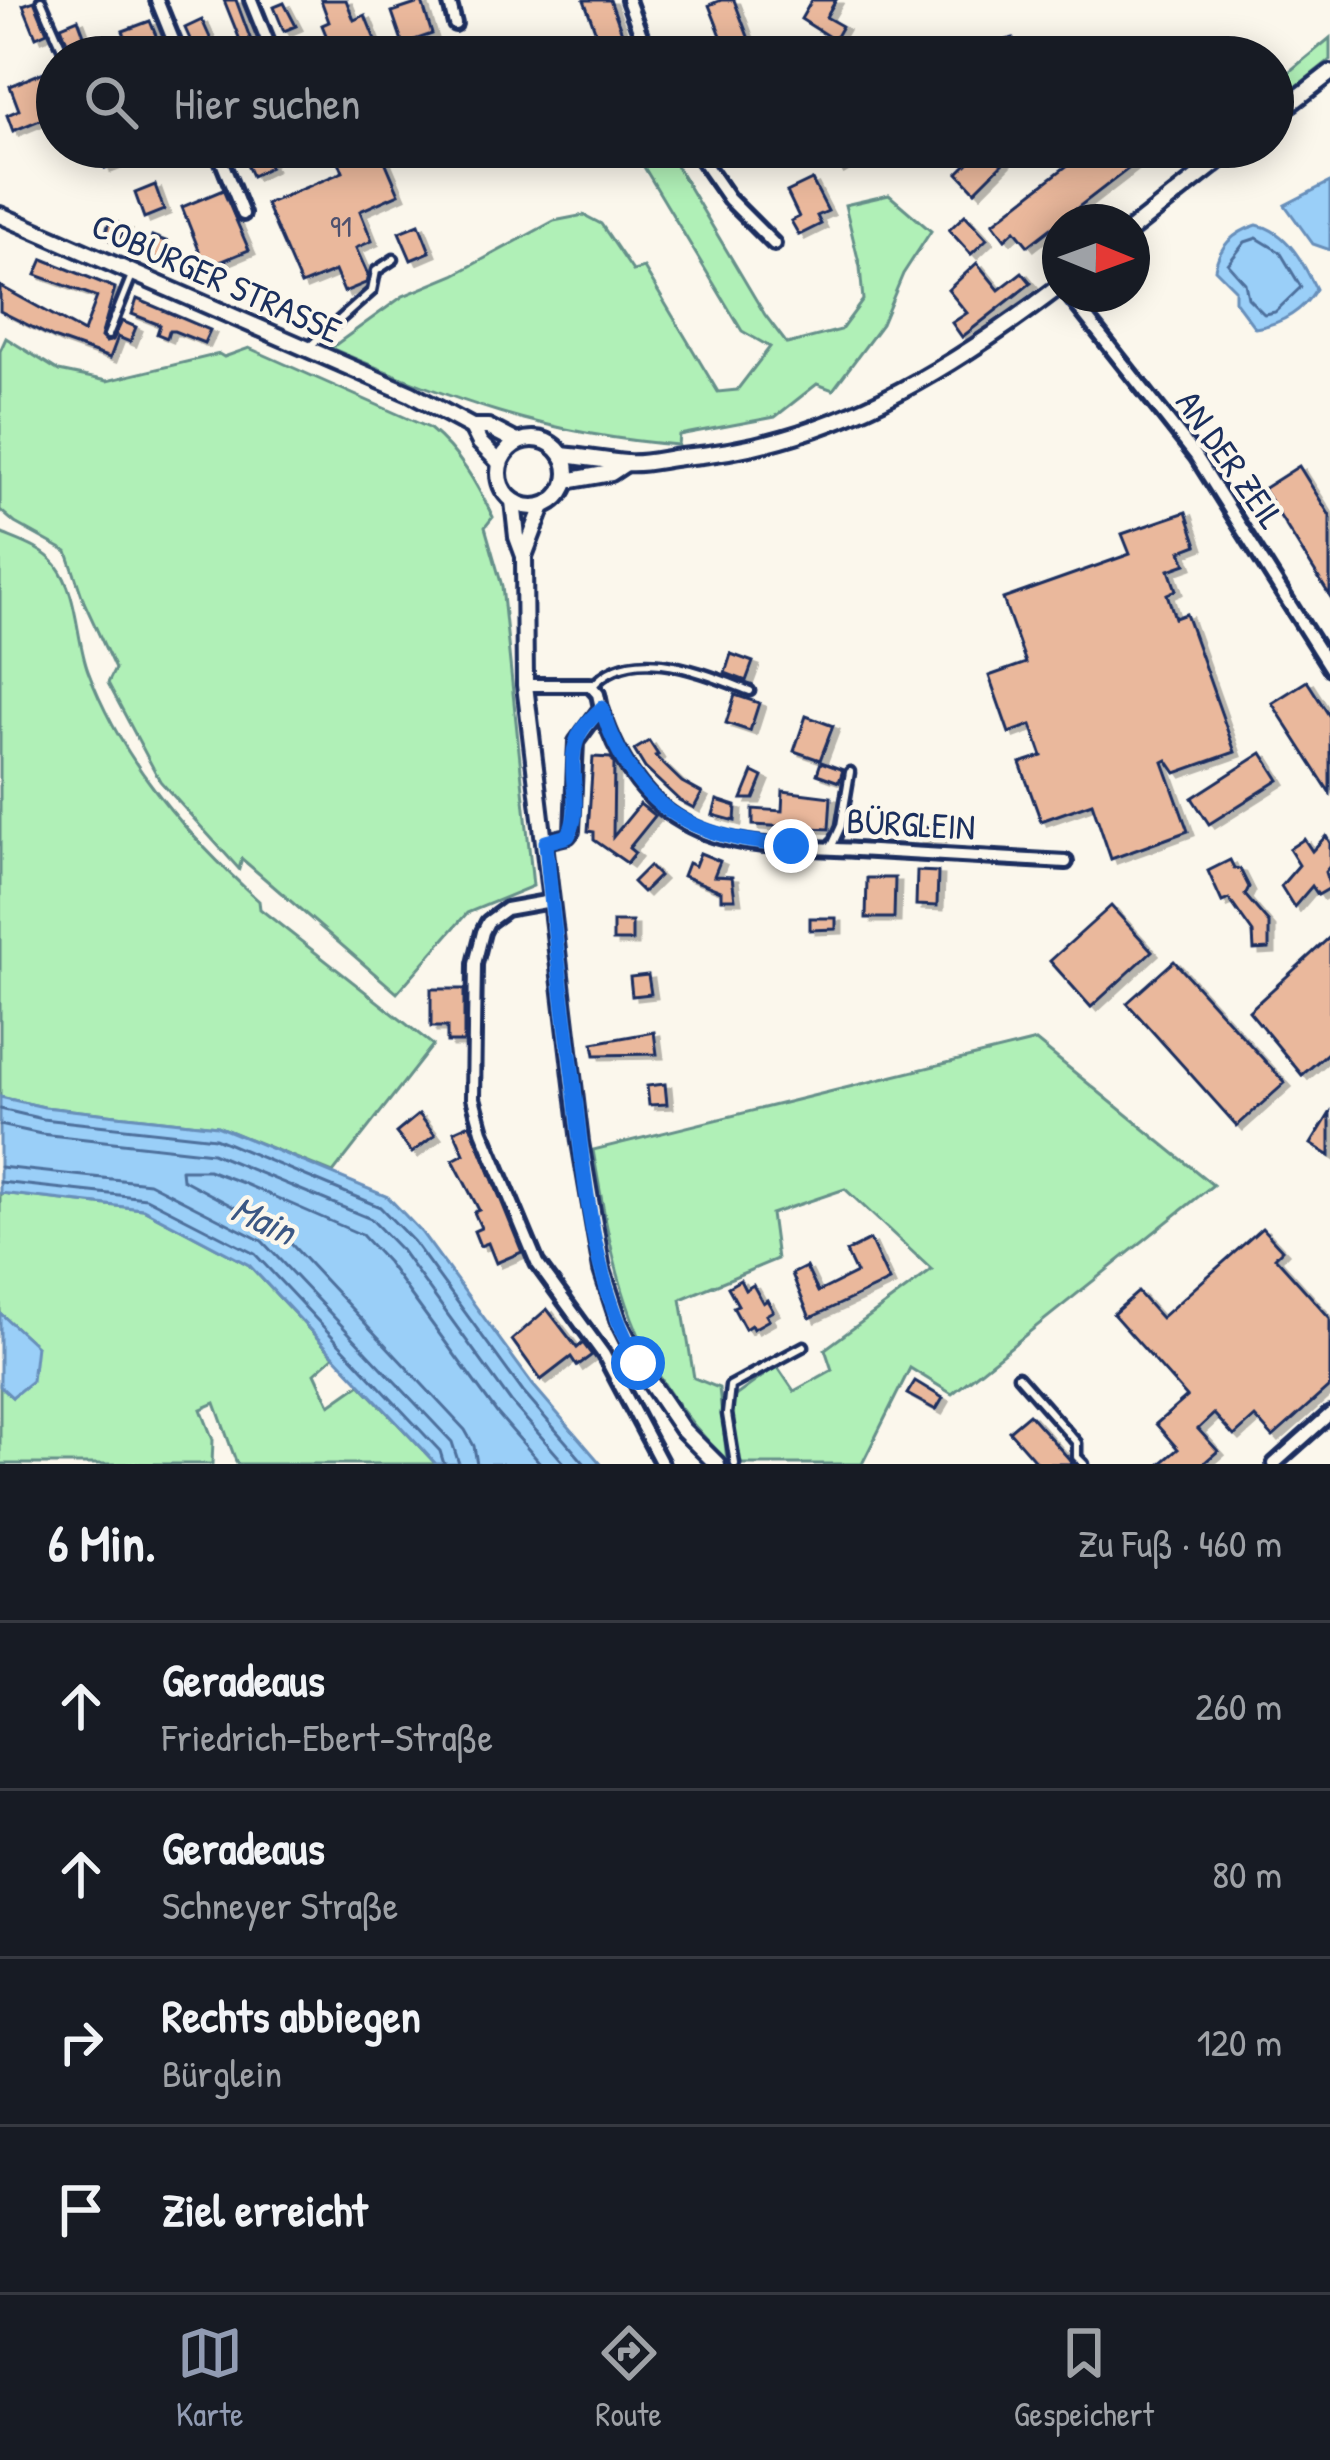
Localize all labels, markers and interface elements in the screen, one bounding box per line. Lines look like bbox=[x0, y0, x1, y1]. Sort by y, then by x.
search box bbox=[36, 36, 1294, 168]
icon: search bbox=[78, 69, 144, 135]
text: Hier suchen bbox=[174, 72, 361, 133]
street label: COBURGER STRASSE bbox=[85, 200, 350, 354]
north arrow bbox=[1042, 204, 1150, 312]
house number: 91 bbox=[330, 206, 352, 246]
street label: AN DER ZEIL bbox=[1165, 380, 1297, 538]
street label: BÜRGLEIN bbox=[846, 795, 976, 851]
route end bbox=[764, 819, 818, 873]
water label: Main bbox=[223, 1181, 308, 1258]
route start bbox=[611, 1336, 665, 1390]
text: 6 Min. bbox=[48, 1508, 156, 1577]
text: Zu Fuß · 460 m bbox=[1078, 1516, 1282, 1569]
text: Geradeaus bbox=[162, 1649, 325, 1710]
icon: ahead bbox=[48, 1673, 114, 1739]
text: 260 m bbox=[1195, 1679, 1282, 1732]
text: Friedrich-Ebert-Straße bbox=[162, 1710, 493, 1763]
text: Geradeaus bbox=[162, 1817, 325, 1878]
icon: ahead bbox=[48, 1841, 114, 1907]
text: 80 m bbox=[1212, 1847, 1282, 1900]
text: Schneyer Straße bbox=[162, 1878, 398, 1931]
text: Rechts abbiegen bbox=[162, 1985, 421, 2046]
icon: right bbox=[48, 2009, 114, 2075]
text: 120 m bbox=[1197, 2015, 1282, 2068]
text: Bürglein bbox=[162, 2046, 282, 2099]
icon: arrive bbox=[48, 2177, 114, 2243]
text: Ziel erreicht bbox=[162, 2179, 368, 2240]
tab: Karte bbox=[176, 2320, 243, 2436]
tab: Route bbox=[596, 2320, 662, 2436]
tab: Gespeichert bbox=[1014, 2320, 1154, 2436]

